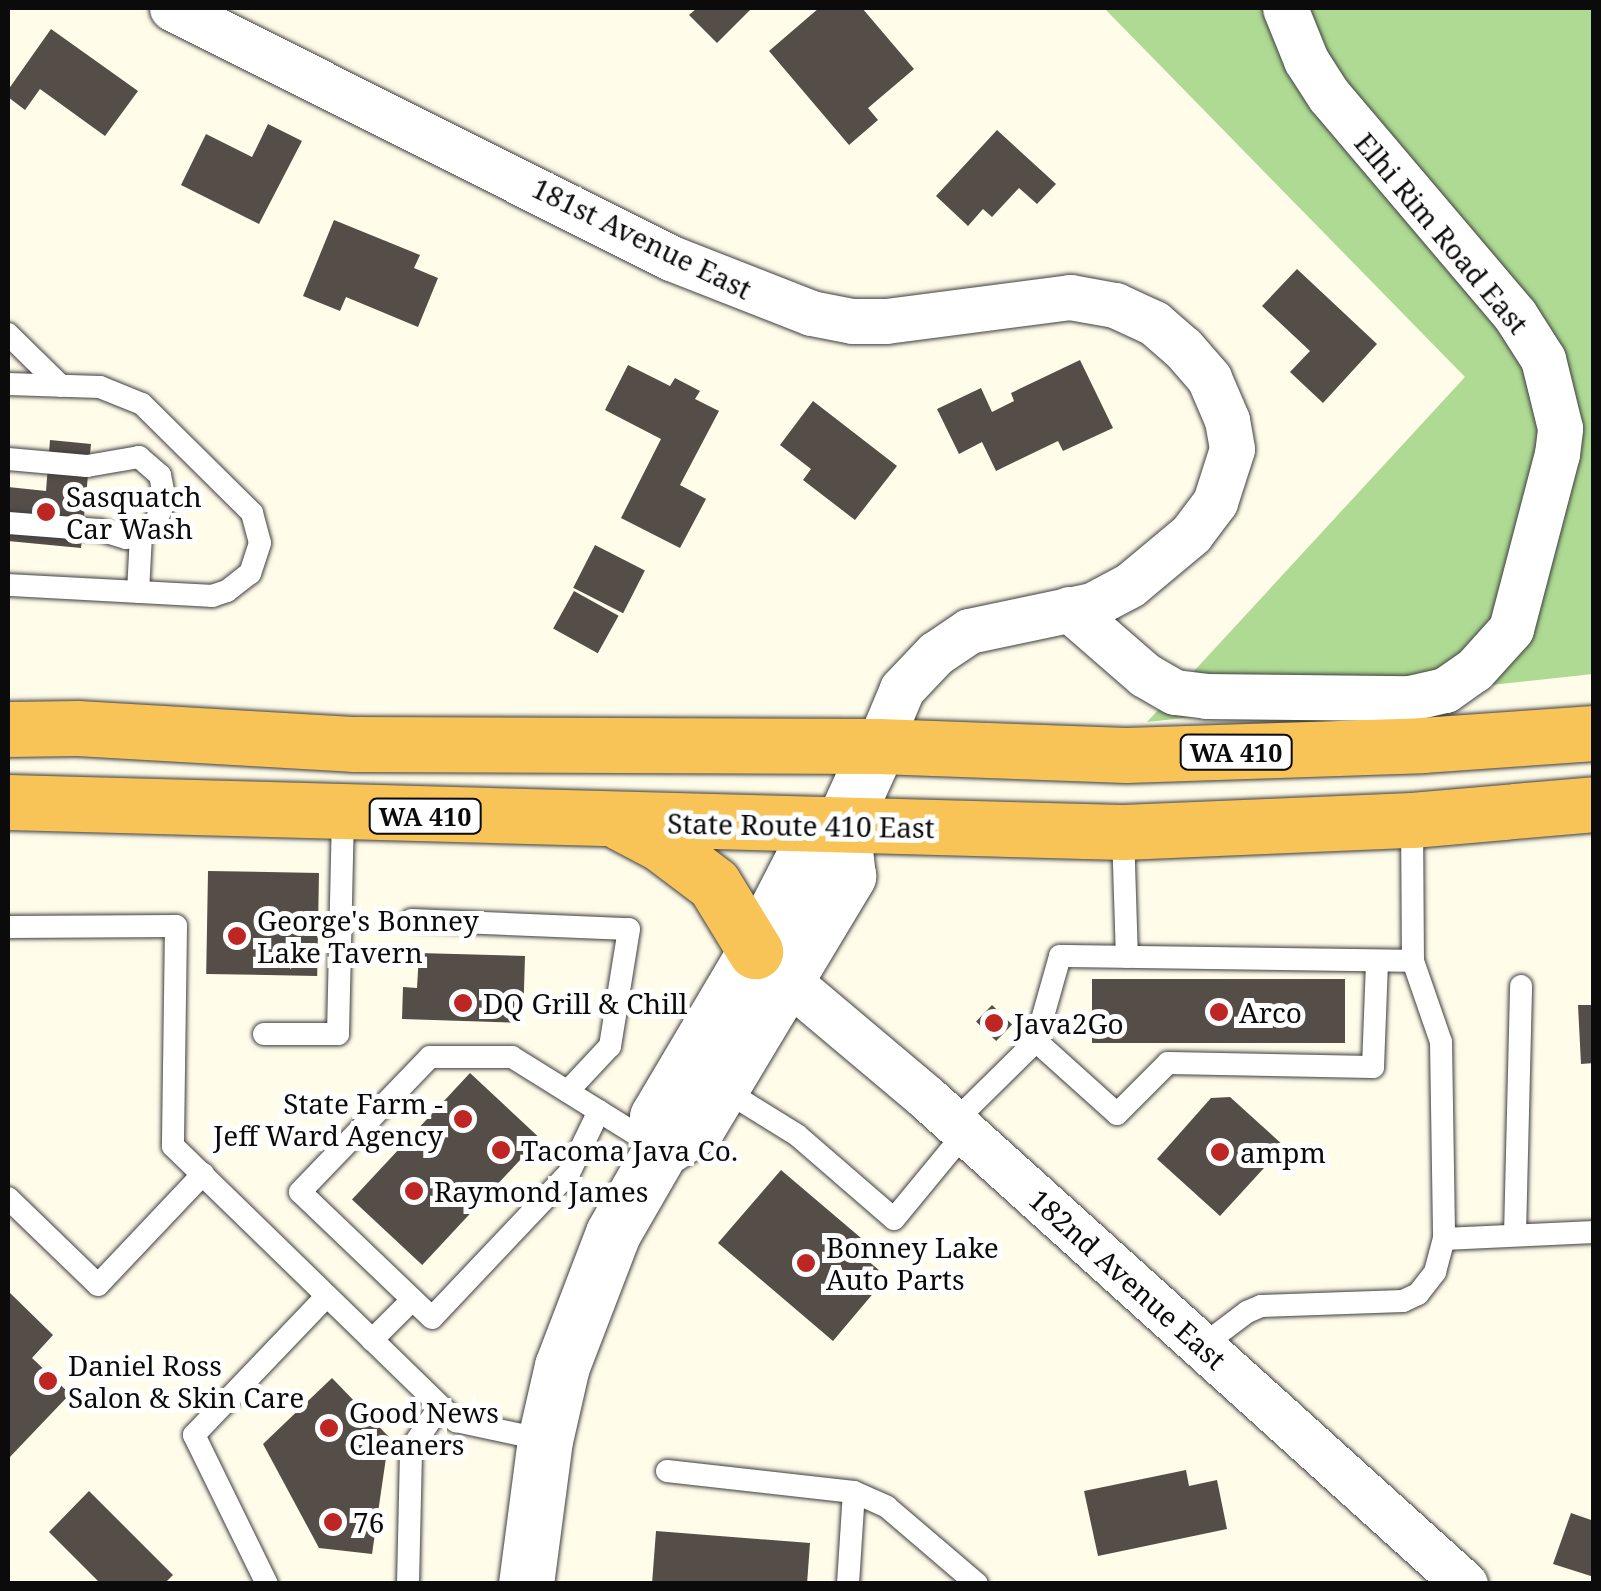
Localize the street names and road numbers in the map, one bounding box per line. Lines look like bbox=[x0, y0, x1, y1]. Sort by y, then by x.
street label: Elhi Rim Road East bbox=[1348, 126, 1536, 340]
street label: 181st Avenue East bbox=[527, 170, 757, 306]
road number: WA 410 bbox=[1178, 732, 1294, 772]
road number: WA 410 bbox=[368, 796, 482, 836]
street label: State Route 410 East bbox=[667, 806, 935, 844]
street label: 182nd Avenue East bbox=[1023, 1182, 1233, 1376]

